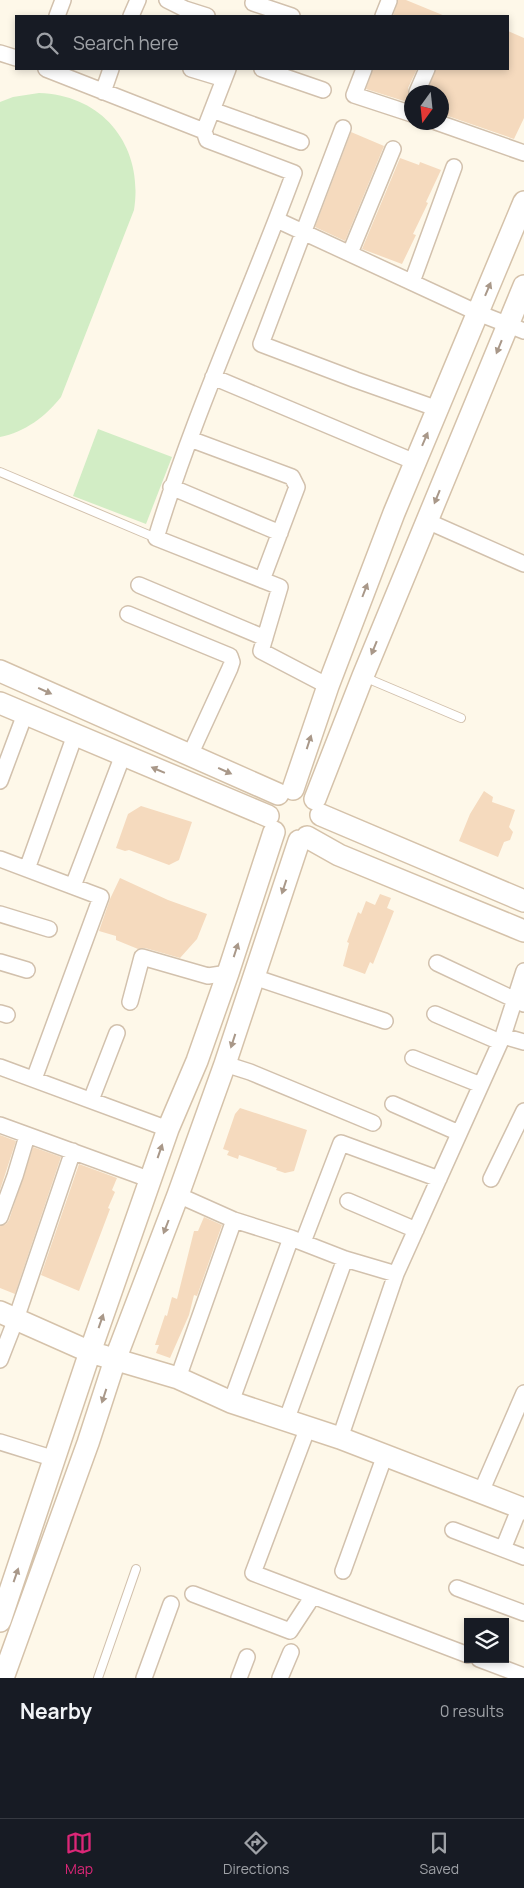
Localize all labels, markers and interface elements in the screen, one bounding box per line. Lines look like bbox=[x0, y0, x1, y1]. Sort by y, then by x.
search box bbox=[15, 15, 509, 70]
icon: search bbox=[33, 29, 61, 57]
text: Search here bbox=[73, 30, 179, 56]
north arrow bbox=[404, 85, 449, 130]
one-way arrow bbox=[484, 282, 492, 296]
one-way arrow bbox=[494, 340, 502, 354]
one-way arrow bbox=[422, 432, 430, 446]
one-way arrow bbox=[432, 490, 440, 505]
one-way arrow bbox=[361, 582, 369, 597]
one-way arrow bbox=[370, 641, 378, 655]
one-way arrow bbox=[37, 687, 52, 696]
one-way arrow bbox=[306, 735, 313, 750]
one-way arrow bbox=[151, 766, 165, 774]
one-way arrow bbox=[218, 767, 232, 775]
one-way arrow bbox=[279, 880, 287, 895]
one-way arrow bbox=[232, 942, 240, 957]
one-way arrow bbox=[228, 1034, 236, 1049]
one-way arrow bbox=[157, 1143, 165, 1158]
one-way arrow bbox=[162, 1220, 170, 1235]
one-way arrow bbox=[97, 1313, 105, 1328]
one-way arrow bbox=[99, 1389, 107, 1404]
one-way arrow bbox=[12, 1567, 20, 1582]
map controls bbox=[464, 1618, 509, 1663]
button: layers bbox=[464, 1618, 509, 1663]
text: Nearby bbox=[20, 1697, 92, 1725]
text: 0 results bbox=[440, 1700, 504, 1722]
tab: Map bbox=[65, 1829, 93, 1878]
tab: Directions bbox=[223, 1829, 289, 1878]
tab: Saved bbox=[420, 1829, 459, 1878]

